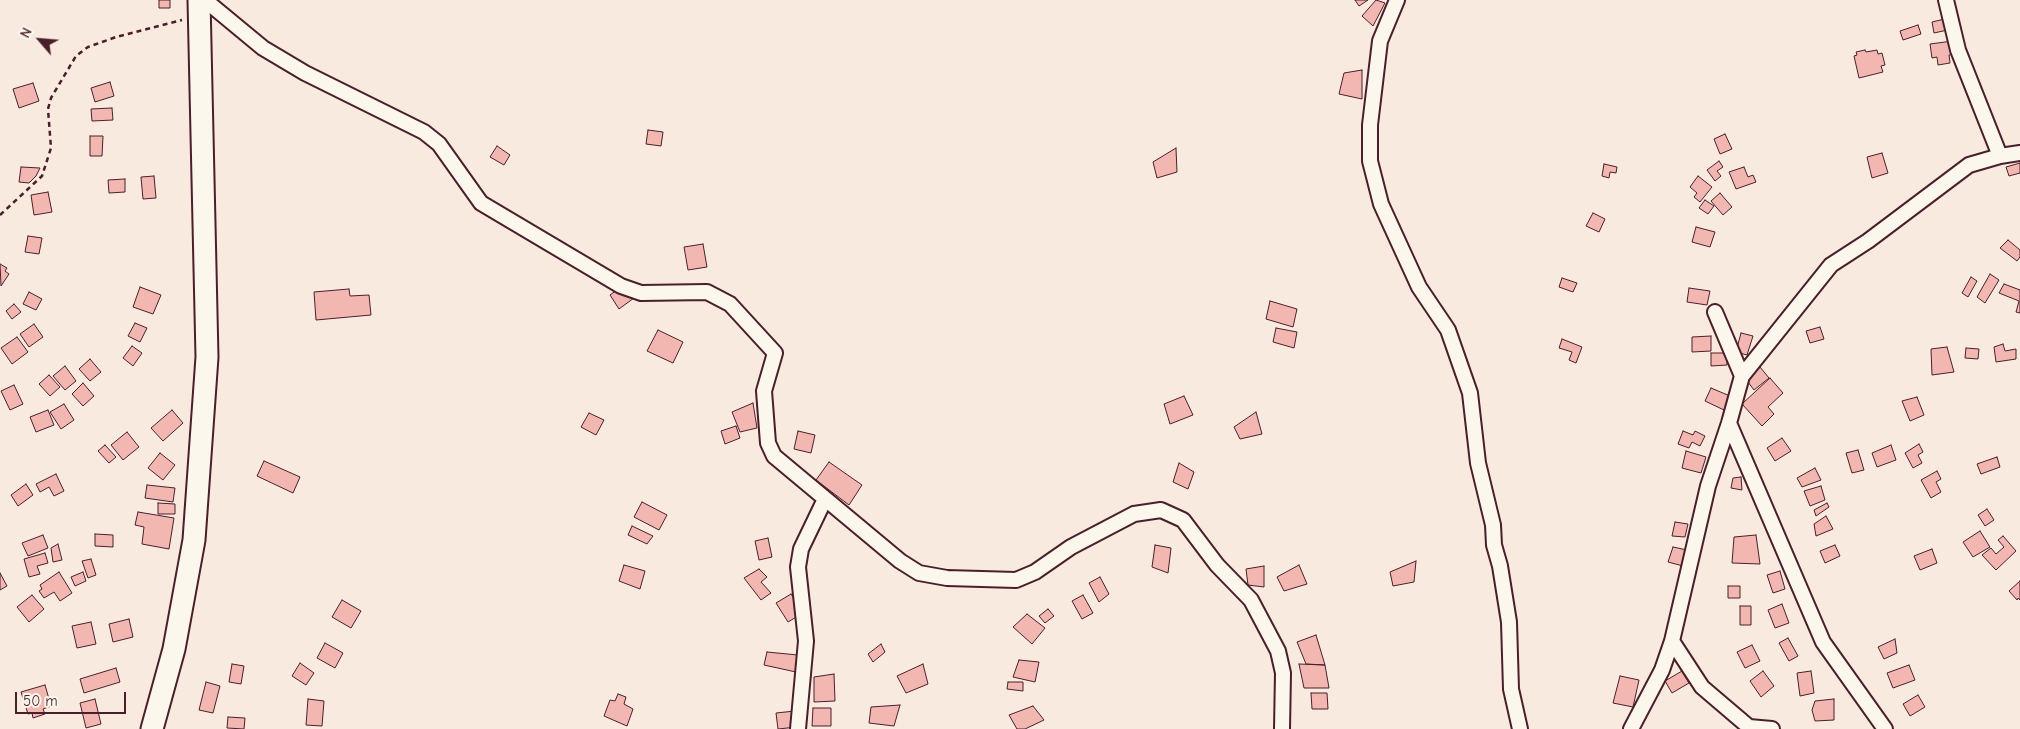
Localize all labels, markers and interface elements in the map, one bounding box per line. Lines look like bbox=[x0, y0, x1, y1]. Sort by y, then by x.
north arrow bbox=[15, 15, 65, 65]
text: N bbox=[17, 25, 36, 41]
scale bar bbox=[18, 682, 129, 714]
text: 50 m bbox=[23, 692, 58, 710]

